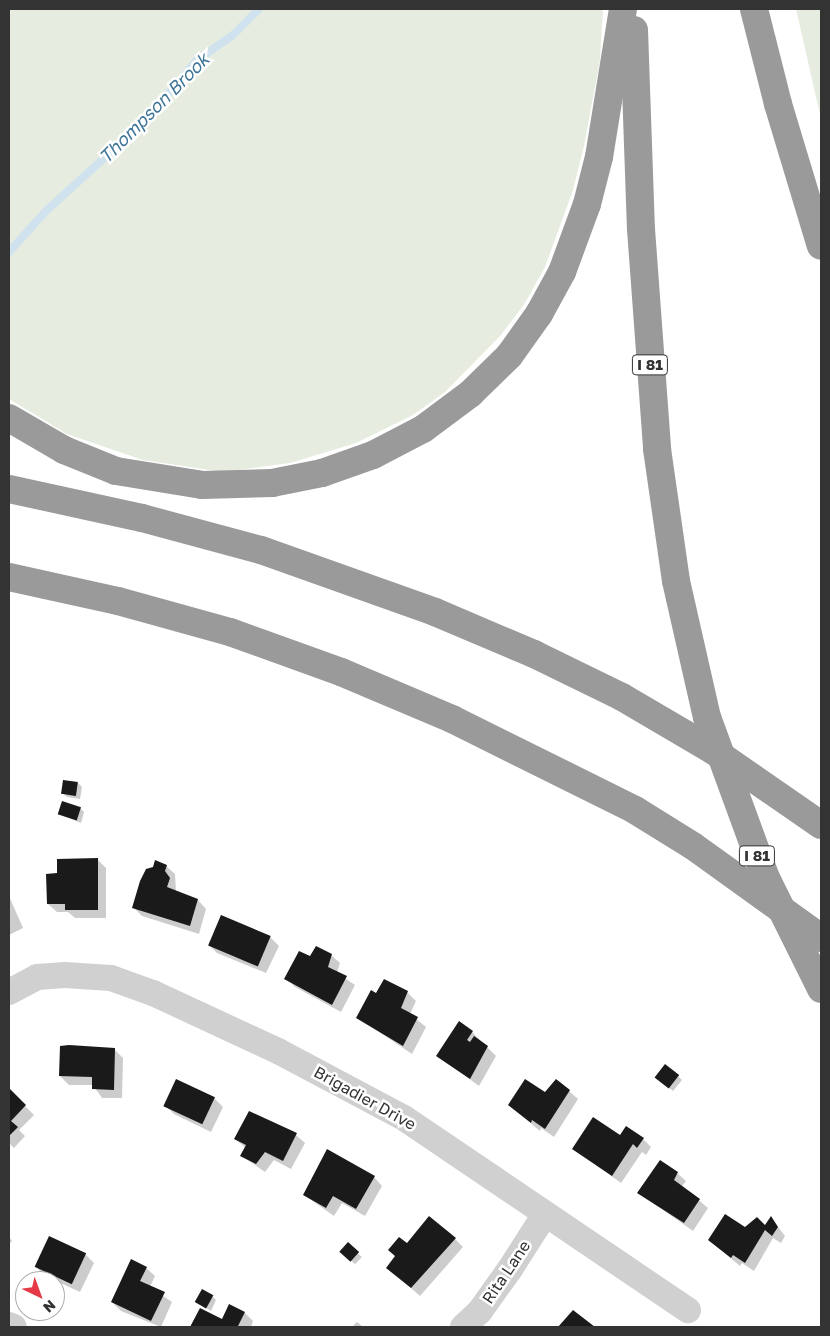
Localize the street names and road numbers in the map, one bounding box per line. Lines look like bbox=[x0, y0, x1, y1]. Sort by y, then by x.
road number: I 81 bbox=[631, 352, 669, 378]
road number: I 81 bbox=[738, 844, 776, 868]
street label: Brigadier Drive bbox=[311, 1062, 419, 1134]
street label: Rita Lane bbox=[478, 1237, 534, 1307]

